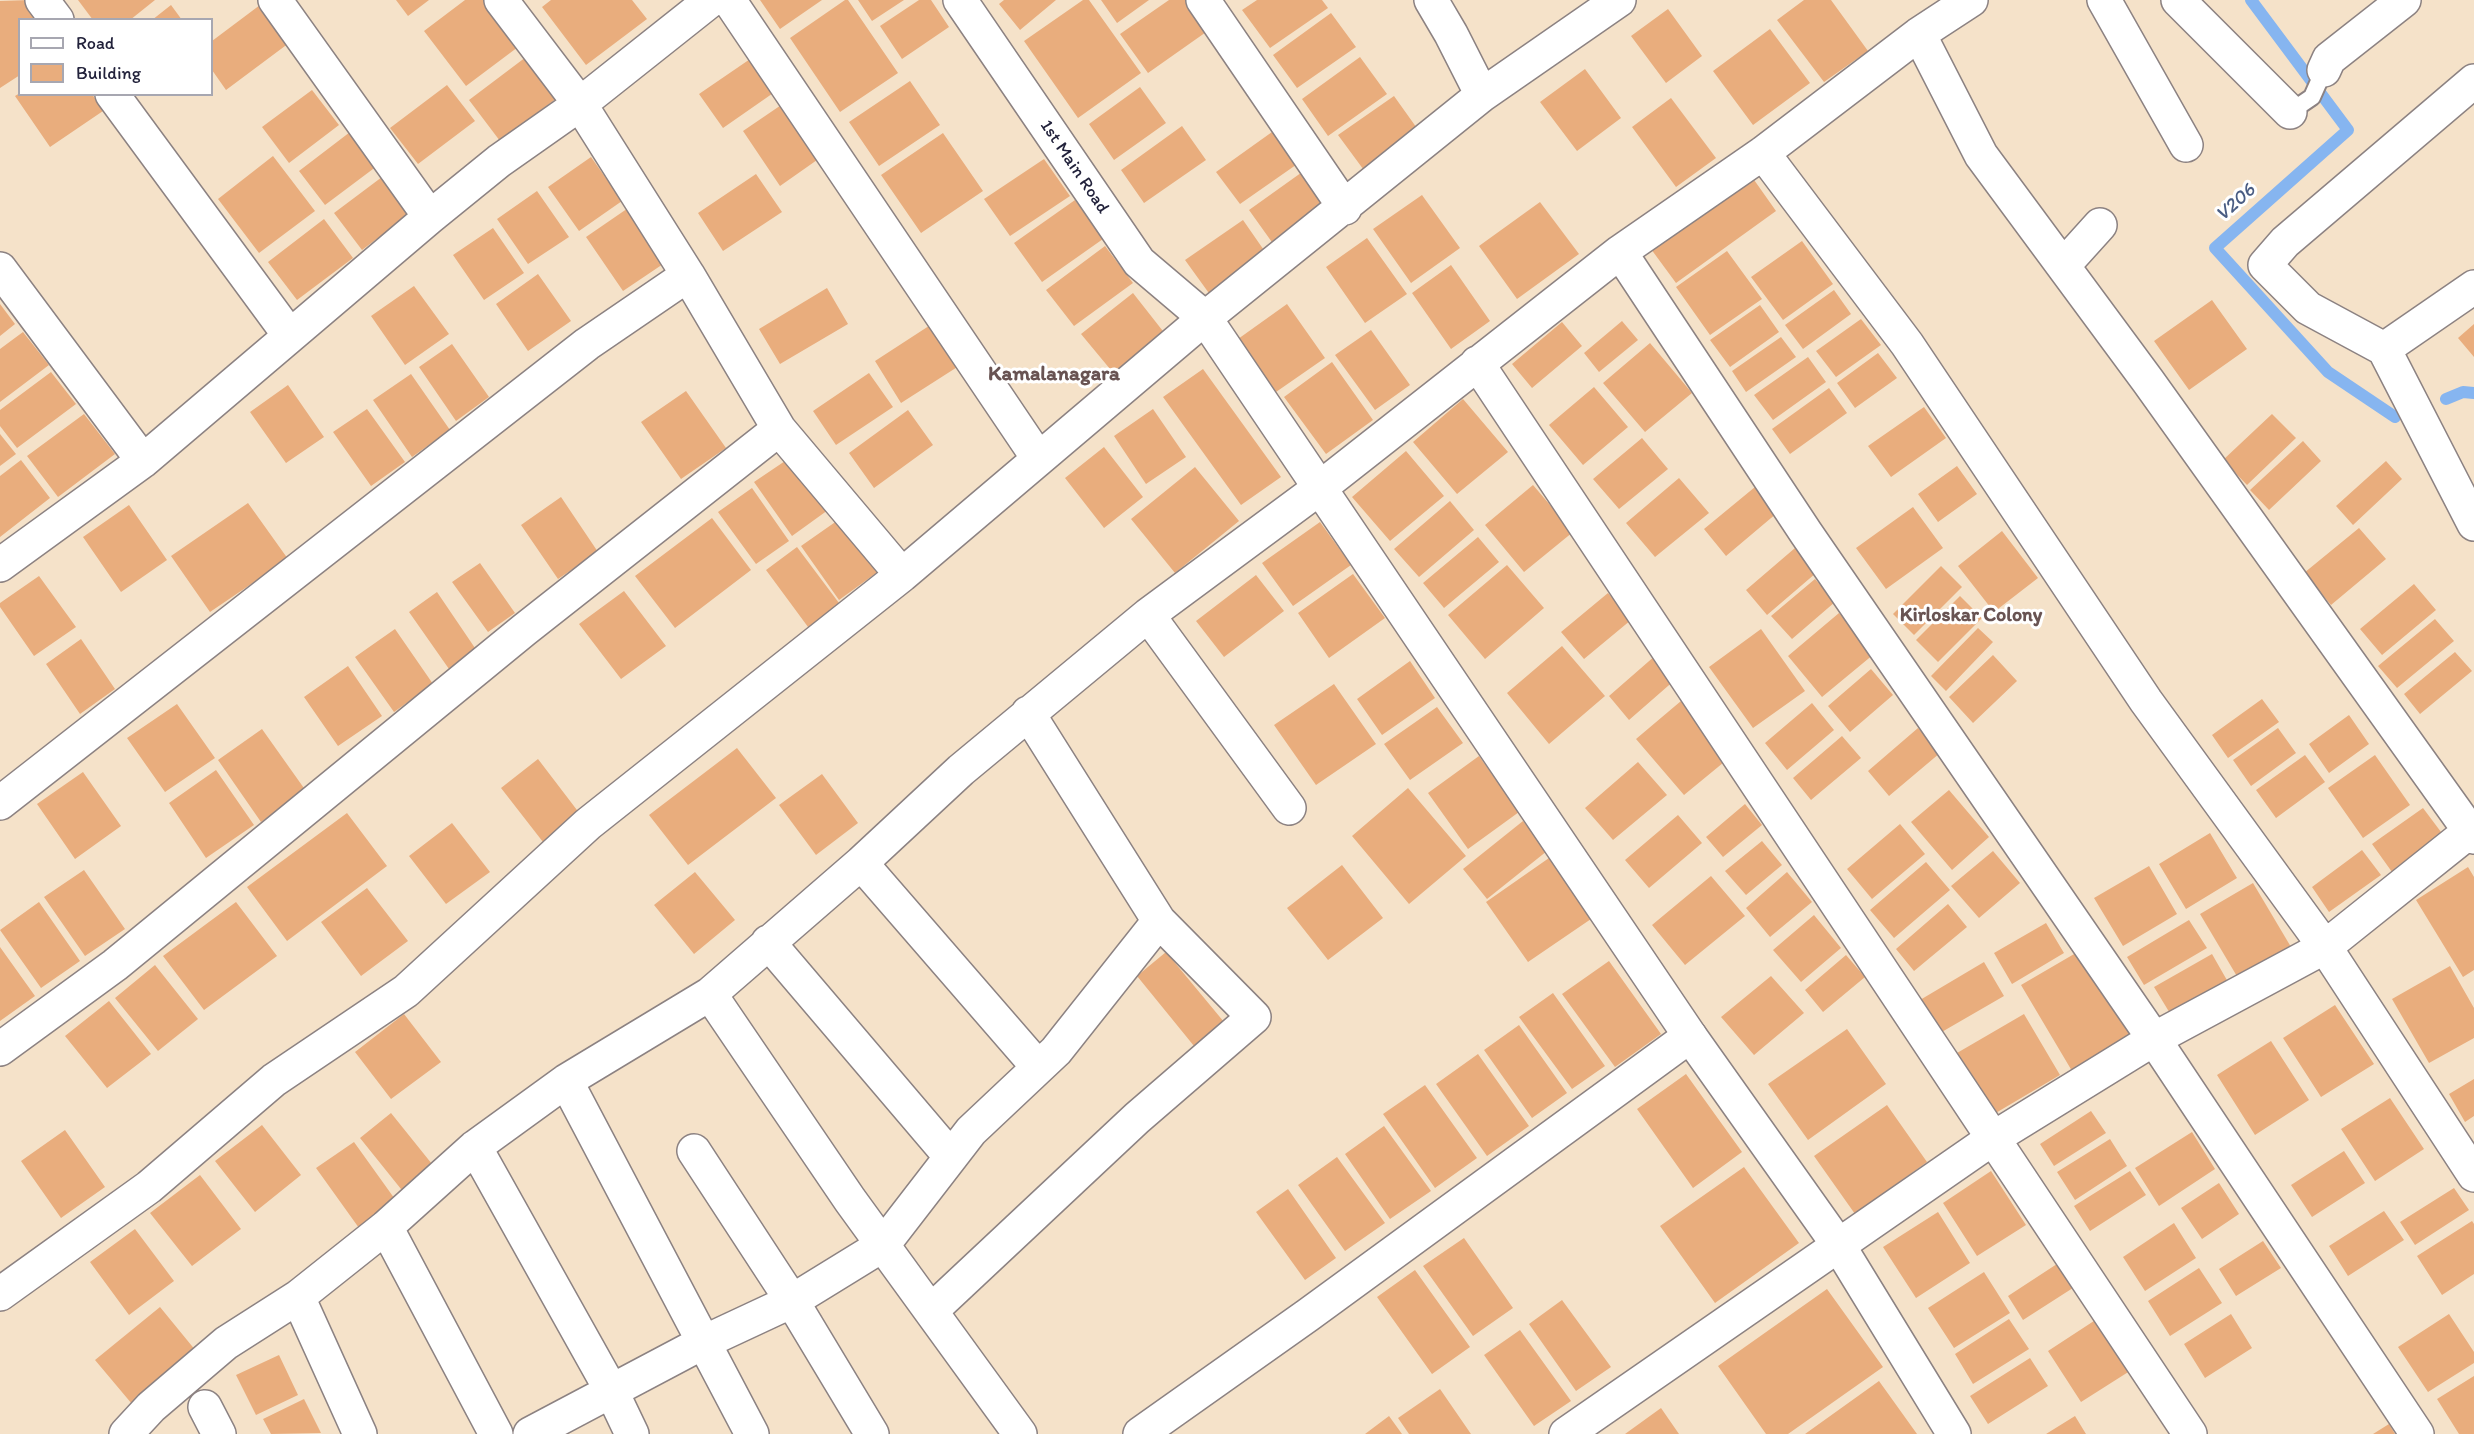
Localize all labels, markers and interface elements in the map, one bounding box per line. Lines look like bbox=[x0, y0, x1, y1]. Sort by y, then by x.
legend bbox=[18, 18, 213, 96]
text: Road bbox=[76, 32, 115, 54]
text: Building bbox=[76, 62, 141, 84]
street label: 1st Main Road bbox=[1035, 116, 1113, 218]
water label: V206 bbox=[2211, 179, 2261, 227]
district label: Kamalanagara bbox=[988, 362, 1120, 388]
district label: Kirloskar Colony bbox=[1900, 604, 2042, 628]

